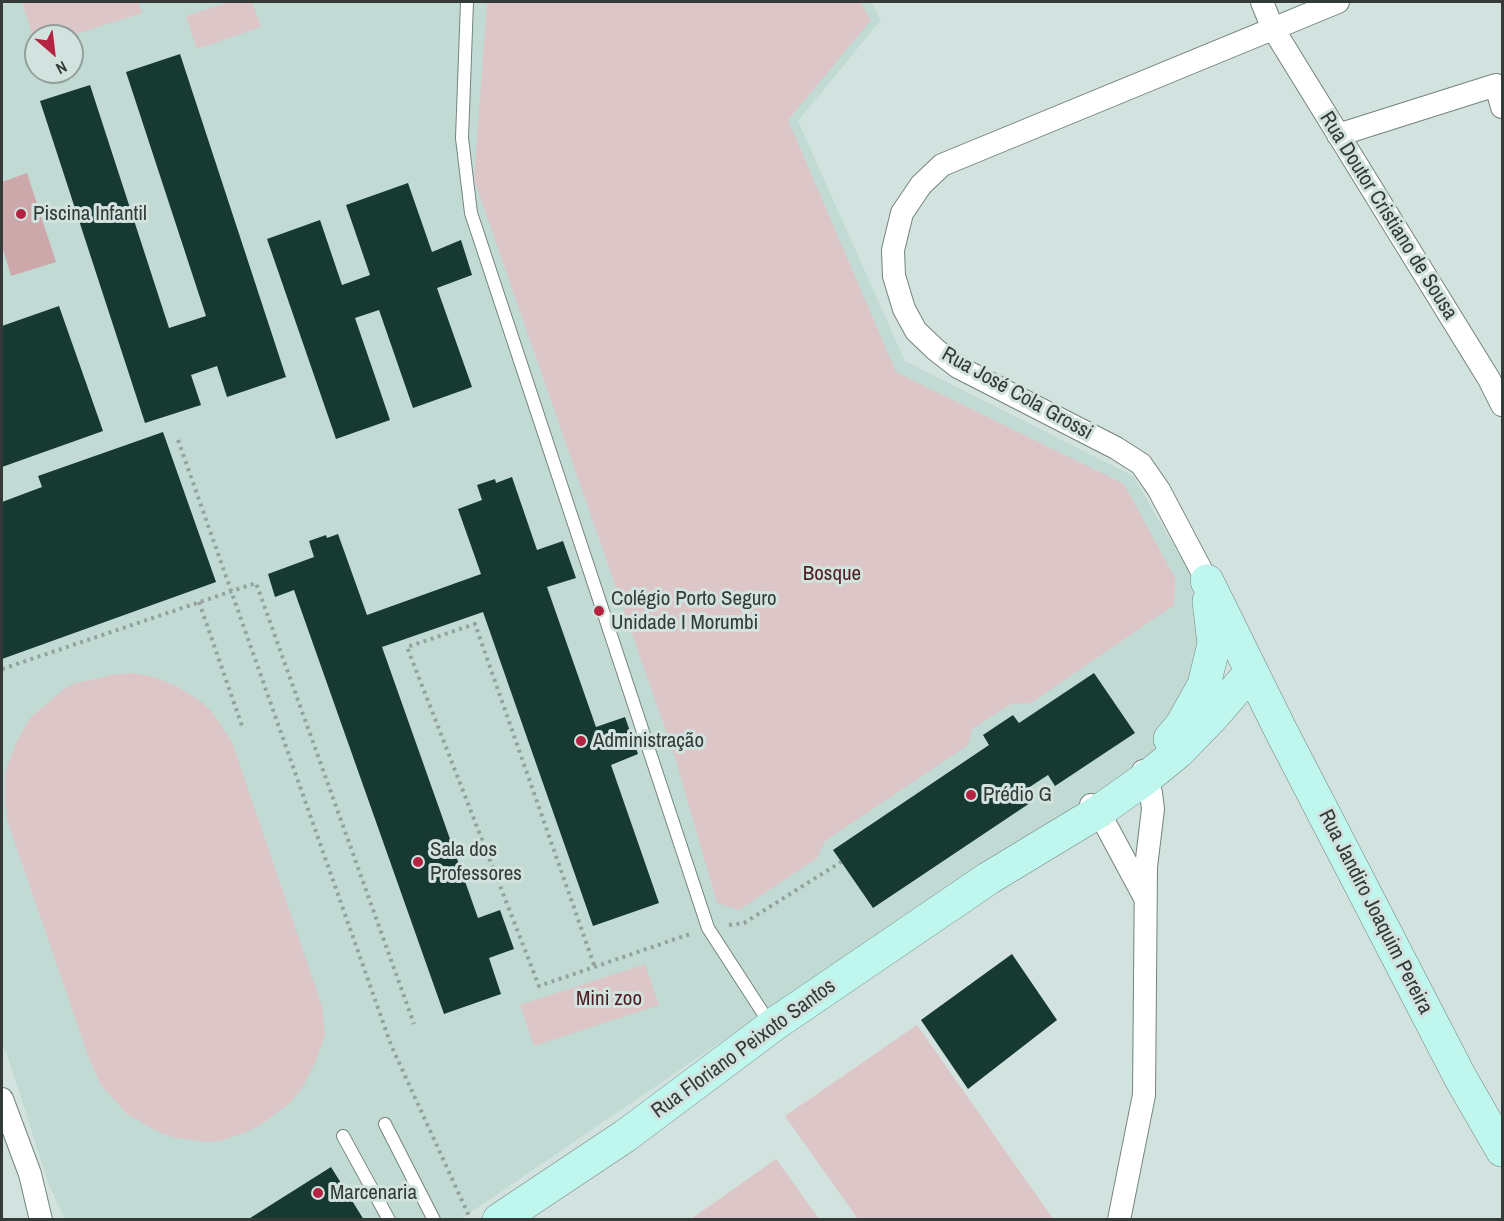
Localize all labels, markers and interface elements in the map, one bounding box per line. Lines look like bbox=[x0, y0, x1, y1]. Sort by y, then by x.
north arrow bbox=[24, 24, 84, 84]
text: N bbox=[52, 56, 71, 80]
street label: Rua Doutor Cristiano de Sousa bbox=[1314, 107, 1462, 325]
place label: Piscina Infantil bbox=[33, 201, 147, 227]
marker: Piscina Infantil bbox=[14, 207, 28, 221]
street label: Rua José Cola Grossi bbox=[937, 342, 1097, 446]
park label: Bosque bbox=[803, 561, 861, 587]
place label: Colégio Porto Seguro Unidade I Morumbi bbox=[611, 586, 777, 636]
marker: Colégio Porto Seguro Unidade I Morumbi bbox=[592, 604, 606, 618]
place label: Administração bbox=[593, 728, 704, 754]
marker: Administração bbox=[574, 734, 588, 748]
place label: Prédio G bbox=[983, 782, 1052, 808]
marker: Prédio G bbox=[964, 788, 978, 802]
street label: Rua Jandiro Joaquim Pereira bbox=[1312, 806, 1438, 1018]
place label: Sala dos Professores bbox=[430, 837, 522, 887]
marker: Sala dos Professores bbox=[411, 855, 425, 869]
street label: Rua Floriano Peixoto Santos bbox=[647, 974, 841, 1124]
park label: Mini zoo bbox=[576, 986, 642, 1012]
place label: Marcenaria bbox=[330, 1180, 417, 1206]
marker: Marcenaria bbox=[311, 1186, 325, 1200]

